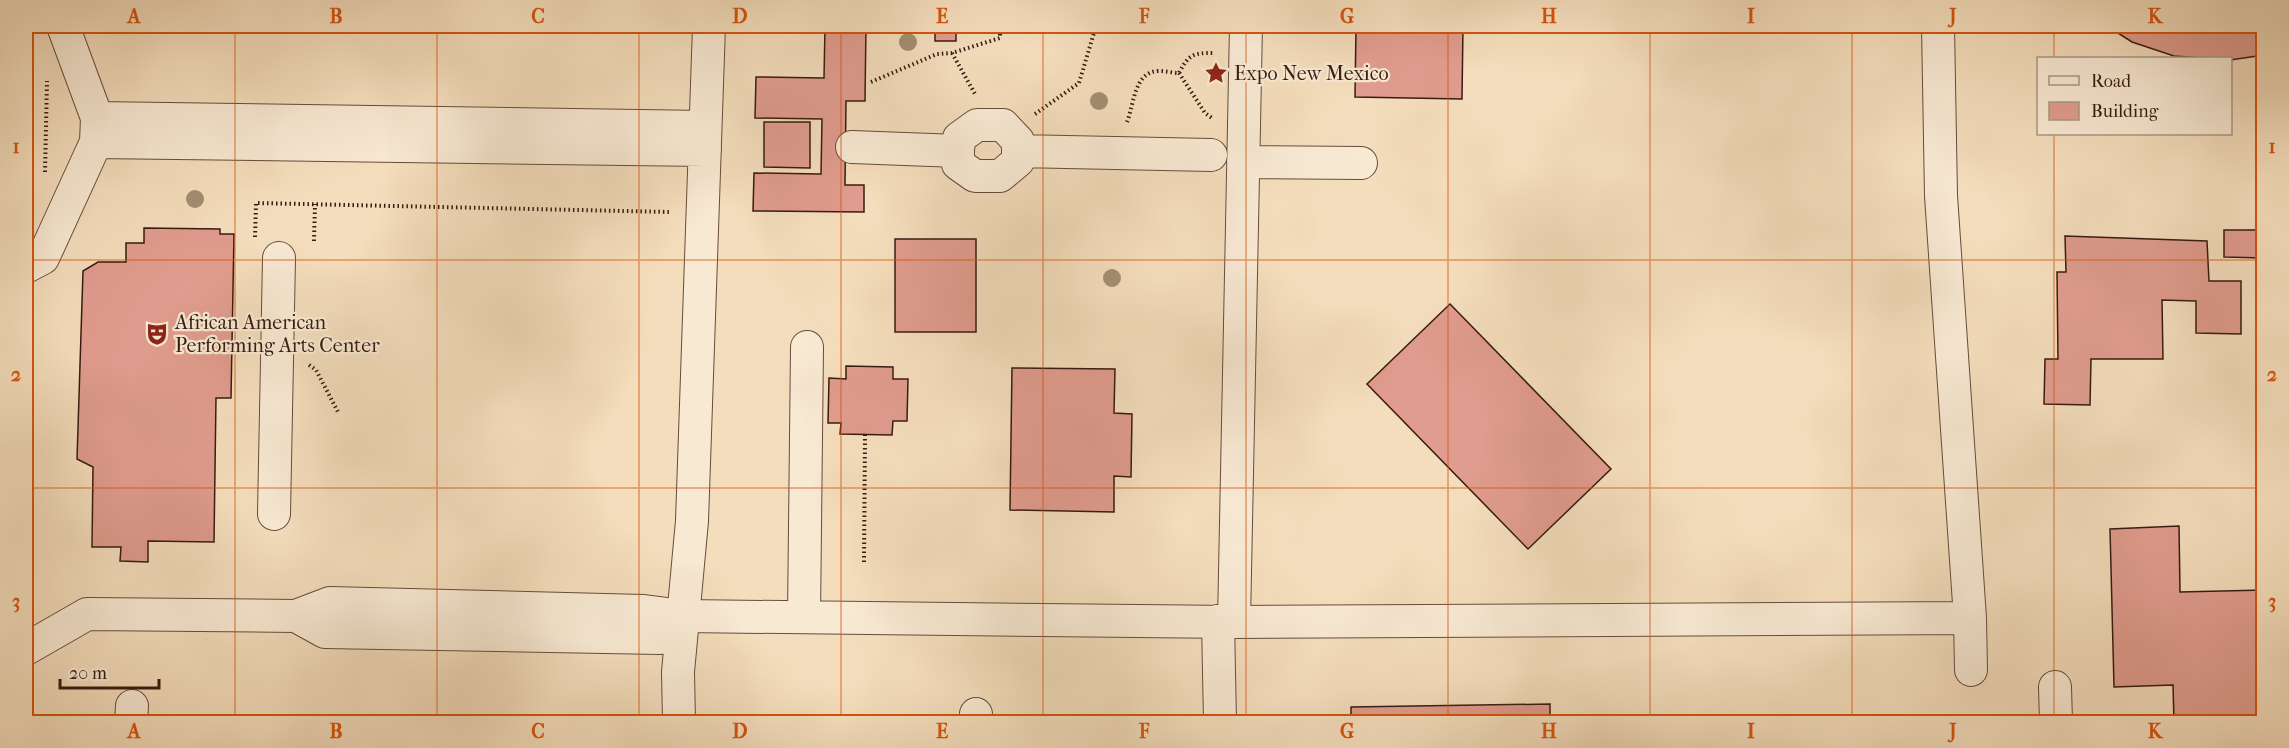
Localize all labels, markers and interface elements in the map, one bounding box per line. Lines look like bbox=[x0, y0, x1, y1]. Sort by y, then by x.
text: A bbox=[126, 5, 142, 28]
text: B bbox=[329, 5, 343, 28]
text: C bbox=[531, 5, 545, 28]
text: D bbox=[732, 5, 748, 28]
text: E bbox=[936, 5, 948, 28]
text: F bbox=[1138, 5, 1150, 28]
text: G bbox=[1340, 5, 1354, 28]
text: H bbox=[1541, 5, 1557, 28]
text: I bbox=[1747, 5, 1755, 28]
text: J bbox=[1947, 5, 1957, 28]
text: K bbox=[2148, 5, 2164, 28]
legend bbox=[2037, 57, 2232, 135]
place icon: Expo New Mexico bbox=[1203, 60, 1229, 86]
place label: Expo New Mexico bbox=[1234, 62, 1389, 85]
text: Road bbox=[2091, 71, 2131, 92]
text: Building bbox=[2091, 101, 2159, 122]
text: 1 bbox=[12, 135, 20, 158]
text: 1 bbox=[2268, 135, 2276, 158]
place label: African American Performing Arts Center bbox=[174, 311, 380, 357]
theatre icon: African American Performing Arts Center bbox=[144, 321, 170, 347]
text: 2 bbox=[11, 363, 21, 386]
text: 2 bbox=[2267, 363, 2277, 386]
text: 3 bbox=[12, 590, 20, 613]
text: 3 bbox=[2268, 590, 2276, 613]
scale bar bbox=[60, 652, 159, 690]
text: 20 m bbox=[69, 663, 107, 684]
text: A bbox=[126, 720, 142, 743]
text: B bbox=[329, 720, 343, 743]
text: C bbox=[531, 720, 545, 743]
text: D bbox=[732, 720, 748, 743]
text: E bbox=[936, 720, 948, 743]
text: F bbox=[1138, 720, 1150, 743]
text: G bbox=[1340, 720, 1354, 743]
text: H bbox=[1541, 720, 1557, 743]
text: I bbox=[1747, 720, 1755, 743]
text: J bbox=[1947, 720, 1957, 743]
text: K bbox=[2148, 720, 2164, 743]

